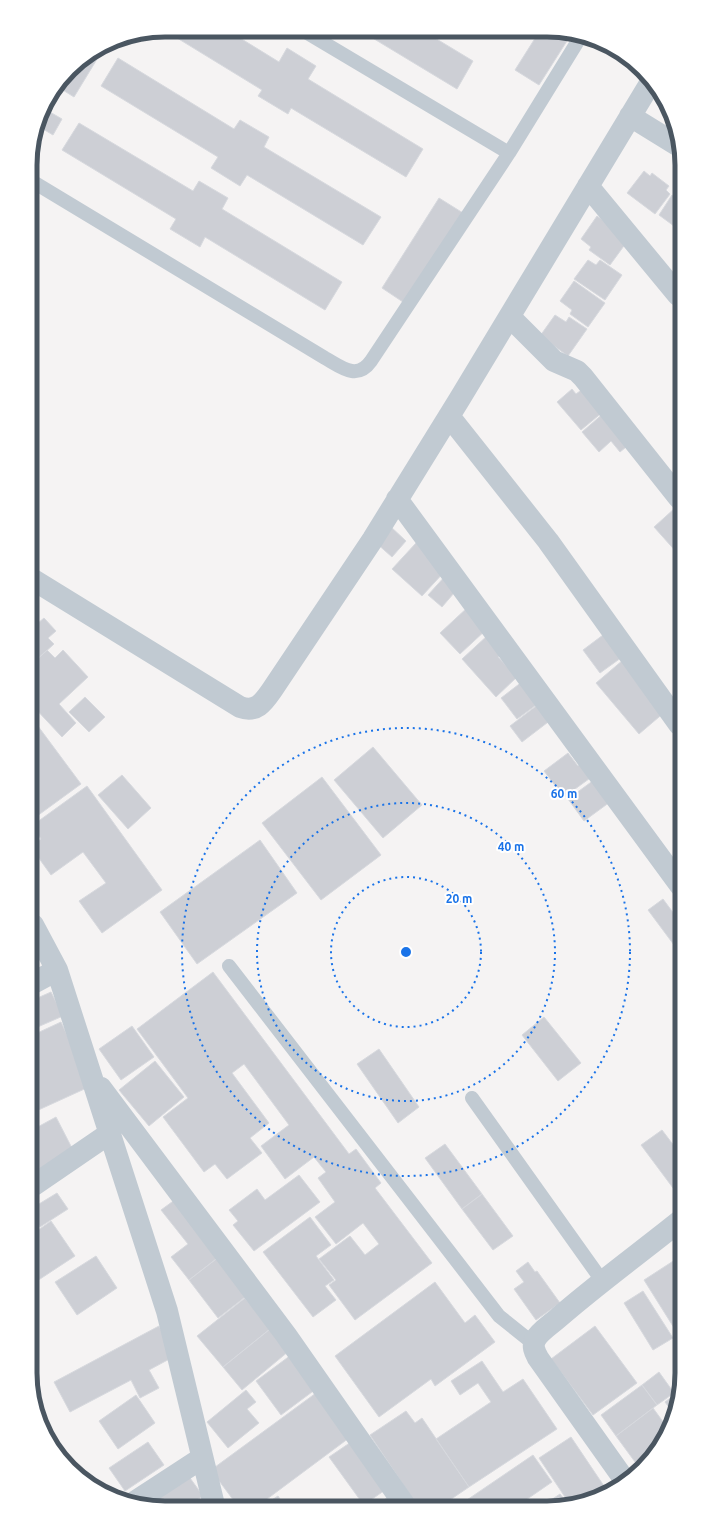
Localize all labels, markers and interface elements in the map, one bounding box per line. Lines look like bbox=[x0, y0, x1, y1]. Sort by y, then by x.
text: 60 m bbox=[551, 787, 577, 800]
text: 40 m bbox=[498, 840, 524, 853]
text: 20 m bbox=[446, 892, 472, 905]
centre of rings bbox=[399, 945, 413, 959]

